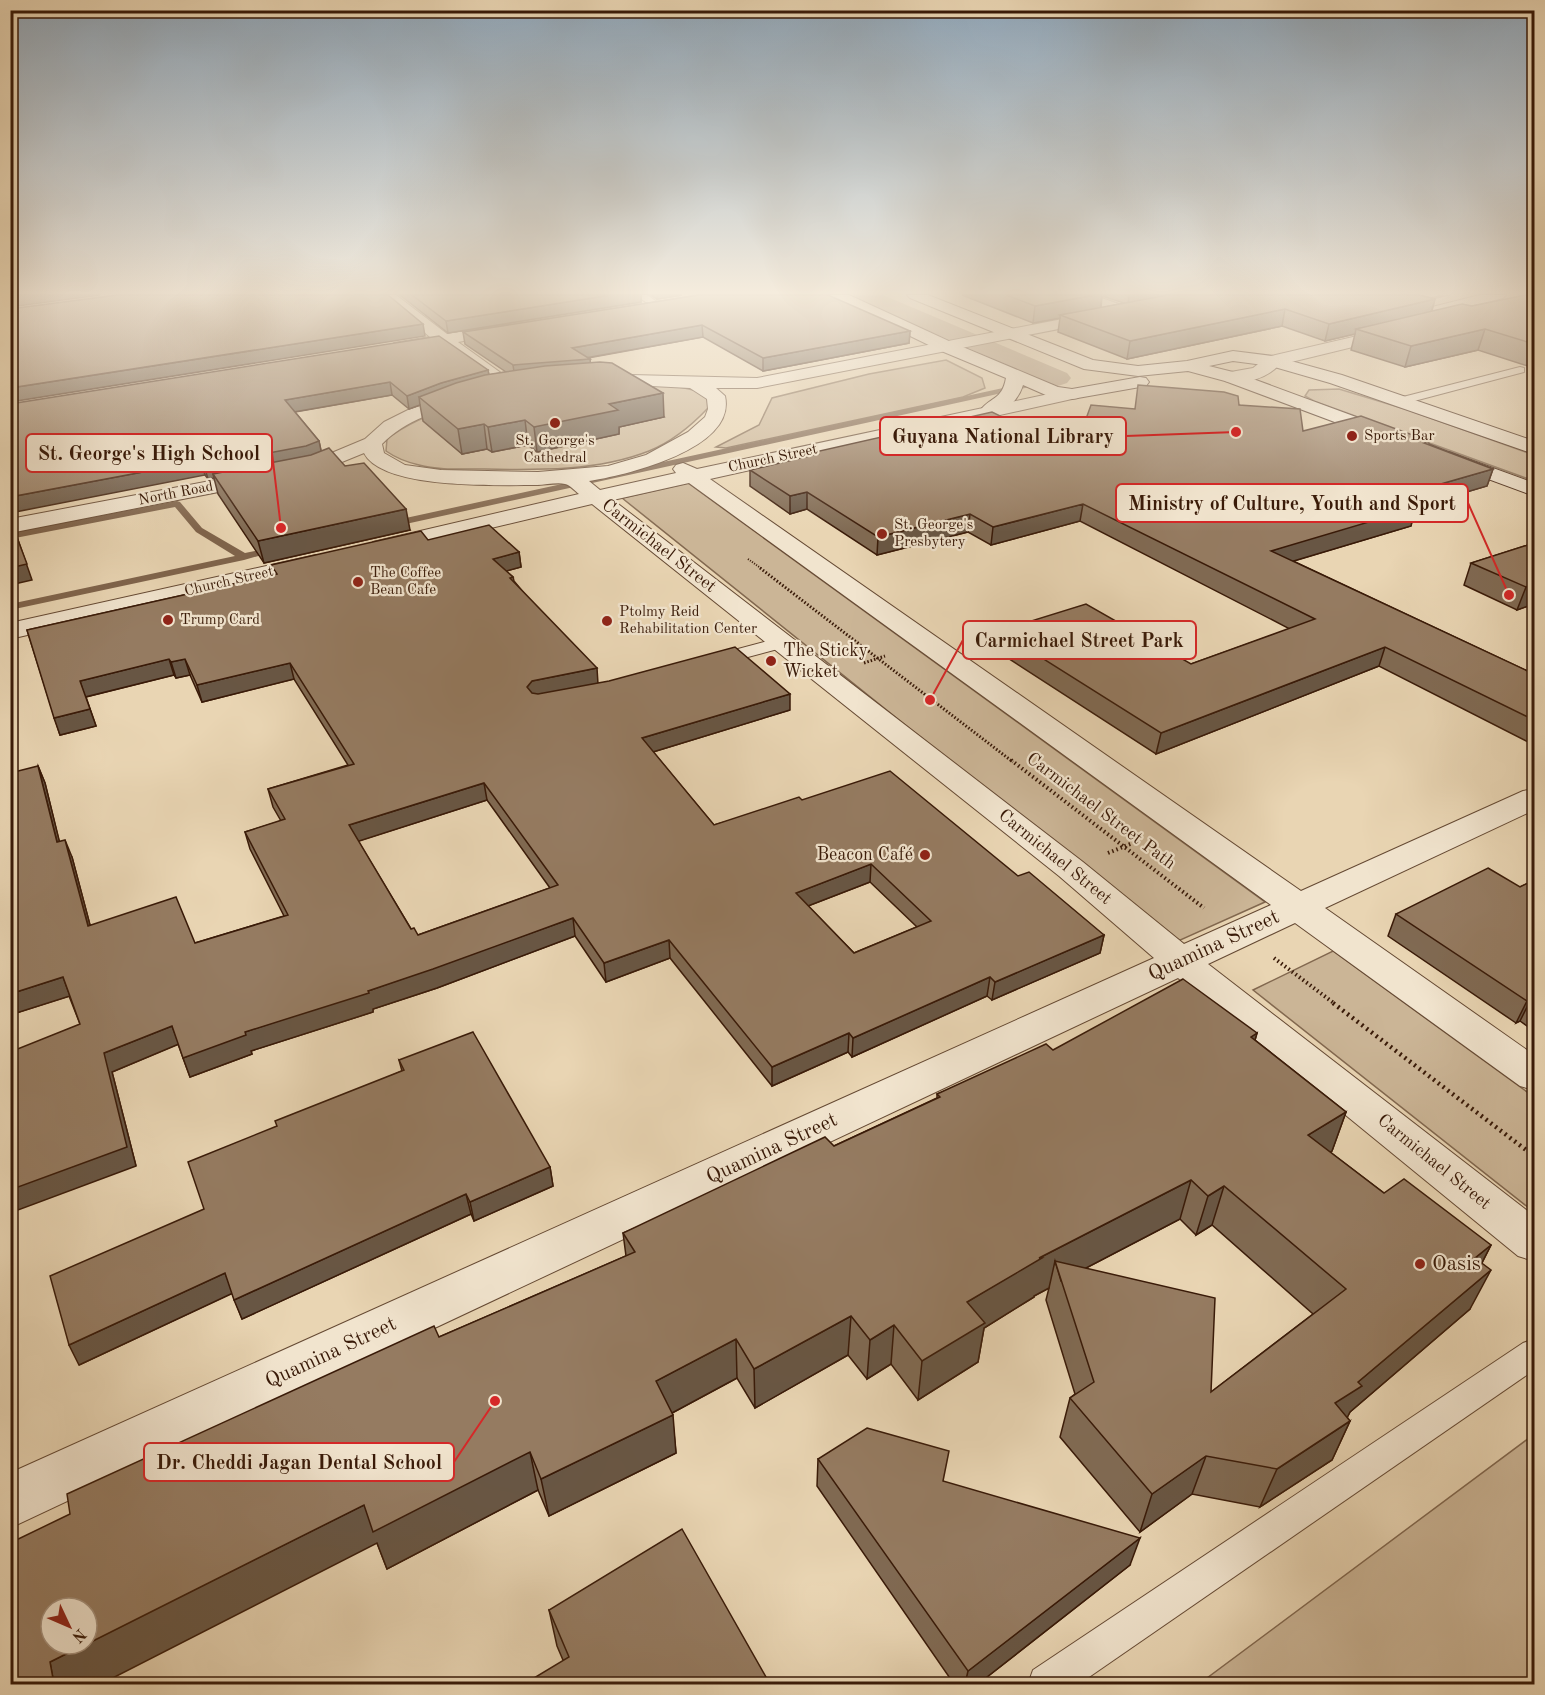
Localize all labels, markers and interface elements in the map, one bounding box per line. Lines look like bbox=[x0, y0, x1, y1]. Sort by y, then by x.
marker: St. George's Cathedral bbox=[548, 416, 562, 430]
callout: Guyana National Library bbox=[880, 417, 1126, 455]
text: Guyana National Library bbox=[892, 428, 1114, 448]
marker: Sports Bar bbox=[1345, 429, 1359, 443]
place label: Sports Bar bbox=[1364, 429, 1435, 444]
callout: St. George's High School bbox=[26, 434, 272, 472]
place label: St. George's Cathedral bbox=[515, 434, 595, 466]
street label: Church Street bbox=[727, 442, 819, 476]
text: St. George's High School bbox=[38, 445, 260, 465]
street label: North Road bbox=[137, 479, 215, 509]
callout: Ministry of Culture, Youth and Sport bbox=[1116, 484, 1468, 522]
text: Ministry of Culture, Youth and Sport bbox=[1128, 495, 1456, 515]
street label: Carmichael Street bbox=[598, 496, 720, 596]
place label: St. George's Presbytery bbox=[894, 518, 973, 550]
marker: St. George's Presbytery bbox=[875, 527, 889, 541]
street label: Church Street bbox=[183, 564, 275, 600]
place label: The Coffee Bean Cafe bbox=[370, 566, 441, 598]
marker: The Coffee Bean Cafe bbox=[351, 575, 365, 589]
place label: Ptolmy Reid Rehabilitation Center bbox=[619, 605, 757, 637]
marker: Trump Card bbox=[161, 613, 175, 627]
place label: Trump Card bbox=[180, 613, 260, 628]
marker: Ptolmy Reid Rehabilitation Center bbox=[600, 614, 614, 628]
callout: Carmichael Street Park bbox=[963, 621, 1196, 659]
text: Carmichael Street Park bbox=[974, 632, 1184, 652]
place label: The Sticky Wicket bbox=[783, 642, 868, 681]
marker: The Sticky Wicket bbox=[764, 654, 778, 668]
street label: Carmichael Street Path bbox=[1022, 748, 1180, 874]
street label: Carmichael Street bbox=[994, 805, 1116, 909]
place label: Beacon Café bbox=[817, 846, 913, 864]
marker: Beacon Café bbox=[918, 848, 932, 862]
street label: Quamina Street bbox=[1145, 907, 1283, 985]
street label: Quamina Street bbox=[703, 1110, 841, 1188]
street label: Carmichael Street bbox=[1374, 1111, 1494, 1213]
place label: Oasis bbox=[1432, 1254, 1481, 1275]
marker: Oasis bbox=[1413, 1257, 1427, 1271]
street label: Quamina Street bbox=[262, 1314, 400, 1392]
callout: Dr. Cheddi Jagan Dental School bbox=[144, 1443, 454, 1481]
text: Dr. Cheddi Jagan Dental School bbox=[156, 1454, 442, 1474]
north arrow bbox=[39, 1596, 99, 1656]
text: N bbox=[68, 1625, 88, 1646]

